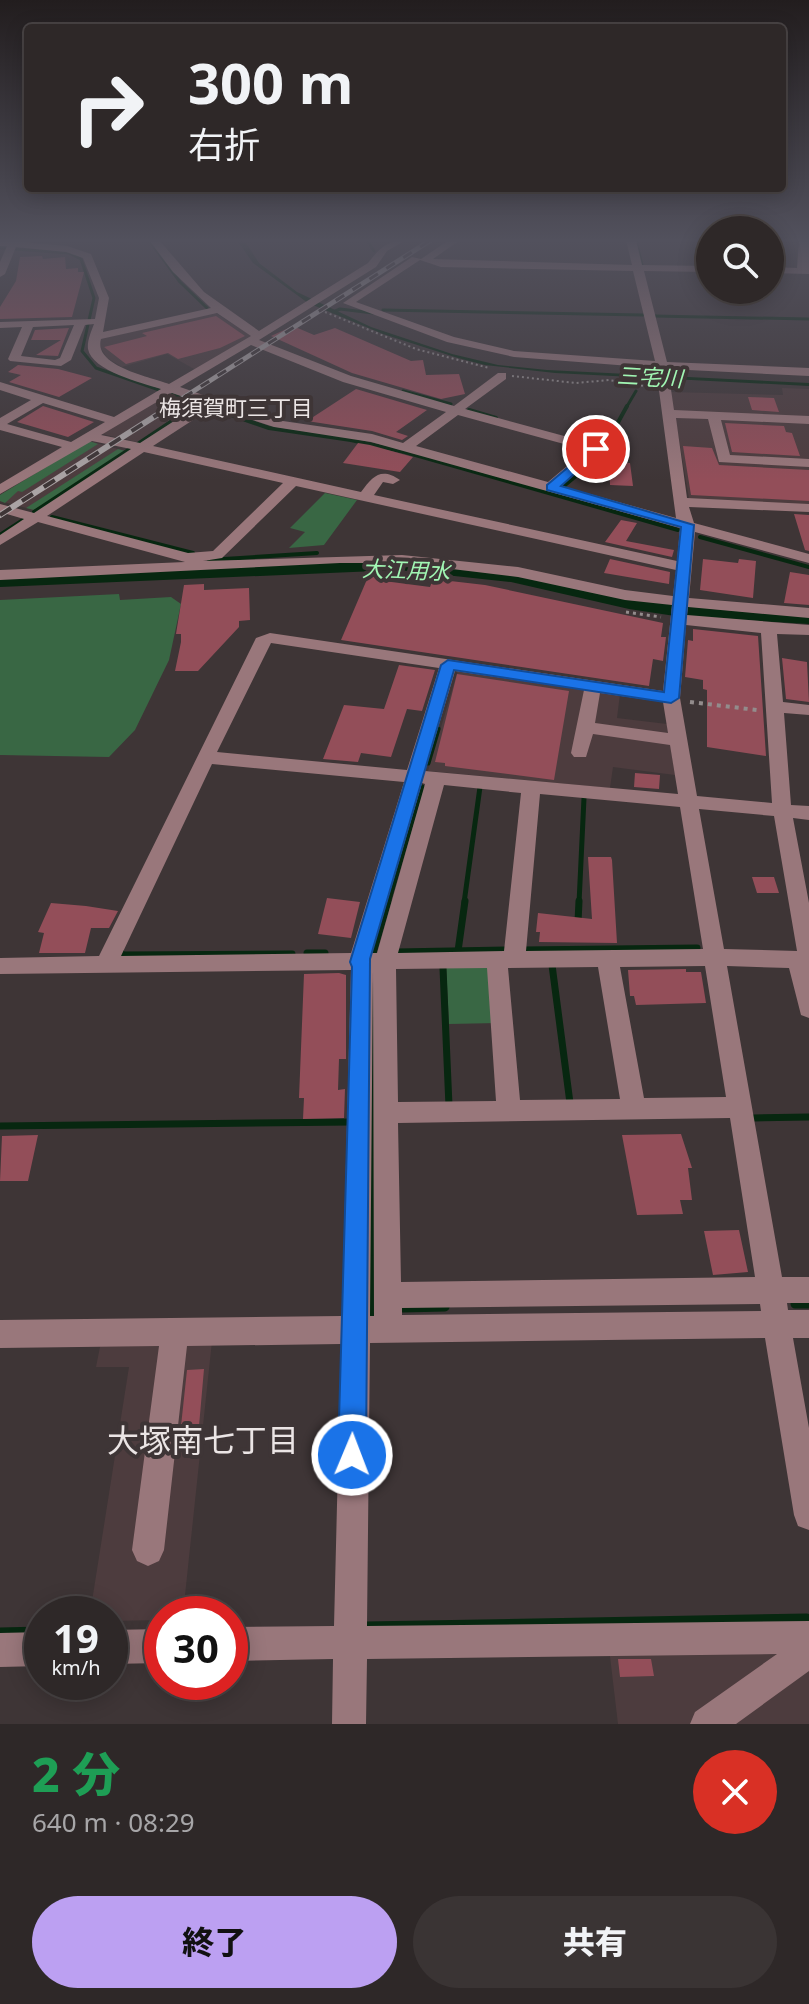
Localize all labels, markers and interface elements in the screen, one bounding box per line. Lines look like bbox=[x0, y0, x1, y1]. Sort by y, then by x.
text: 300 m bbox=[188, 44, 353, 120]
icon: right bbox=[56, 56, 160, 160]
text: 右折 bbox=[188, 120, 260, 169]
map controls bbox=[696, 216, 784, 304]
button: search bbox=[696, 216, 784, 304]
water label: 三宅川 bbox=[616, 359, 686, 393]
district label: 梅須賀町三丁目 bbox=[159, 392, 313, 422]
pin bbox=[562, 415, 630, 483]
icon: arrive bbox=[574, 427, 618, 471]
water label: 大江用水 bbox=[361, 552, 452, 586]
position arrow bbox=[310, 1413, 394, 1497]
district label: 大塚南七丁目 bbox=[107, 1418, 299, 1461]
speed limit sign: 30 bbox=[144, 1596, 248, 1700]
text: 19 bbox=[53, 1610, 99, 1665]
text: km/h bbox=[51, 1654, 101, 1681]
text: 2 分 bbox=[32, 1741, 120, 1806]
button: close bbox=[693, 1750, 777, 1834]
text: 640 m · 08:29 bbox=[32, 1804, 195, 1840]
button: 終了 bbox=[32, 1896, 397, 1988]
button: 共有 bbox=[413, 1896, 777, 1988]

